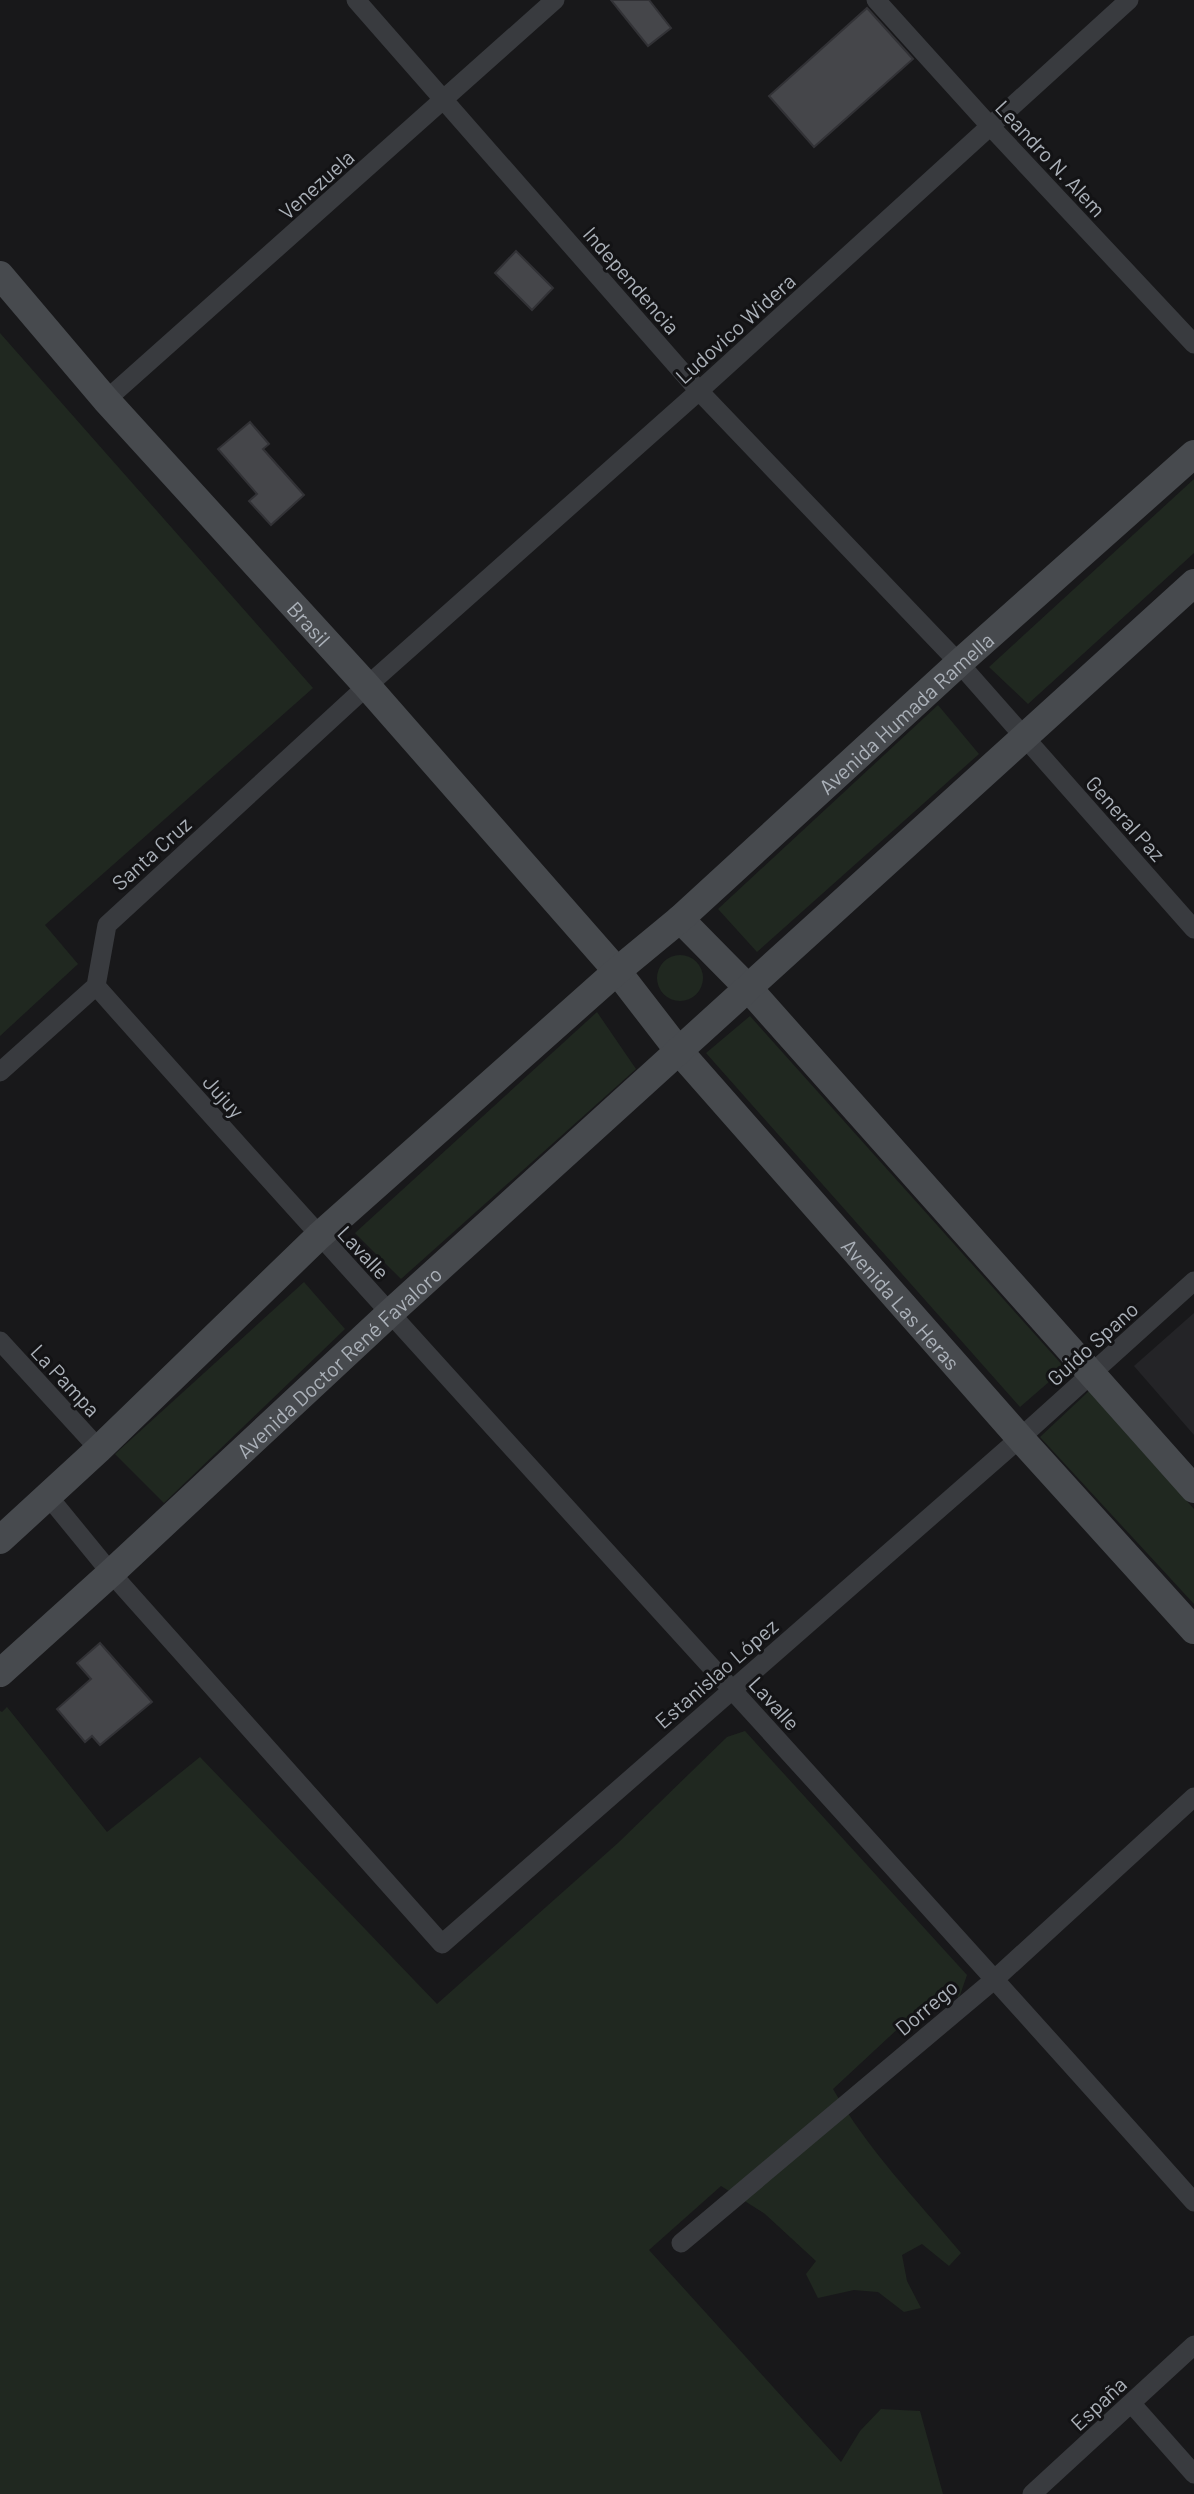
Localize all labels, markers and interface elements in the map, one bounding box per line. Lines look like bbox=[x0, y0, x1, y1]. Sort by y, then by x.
street label: Leandro N. Alem bbox=[991, 95, 1111, 221]
street label: Venezuela bbox=[273, 144, 359, 224]
street label: Independencia bbox=[579, 221, 685, 339]
street label: Ludovico Widera bbox=[670, 268, 800, 388]
street label: Brasil bbox=[283, 596, 336, 651]
street label: Avenida Humada Ramella bbox=[813, 626, 998, 799]
street label: General Paz bbox=[1081, 770, 1171, 866]
street label: Santa Cruz bbox=[106, 811, 196, 895]
street label: Jujuy bbox=[198, 1069, 250, 1123]
street label: Lavalle bbox=[333, 1220, 395, 1284]
street label: Avenida Las Heras bbox=[837, 1233, 966, 1374]
street label: Avenida Doctor René Favaloro bbox=[231, 1260, 446, 1463]
street label: Guido Spano bbox=[1041, 1296, 1143, 1390]
street label: La Pampa bbox=[26, 1339, 106, 1421]
street label: Estanislao López bbox=[650, 1613, 782, 1733]
street label: Lavalle bbox=[744, 1671, 806, 1735]
street label: Dorrego bbox=[890, 1974, 962, 2040]
street label: España bbox=[1065, 2371, 1131, 2435]

